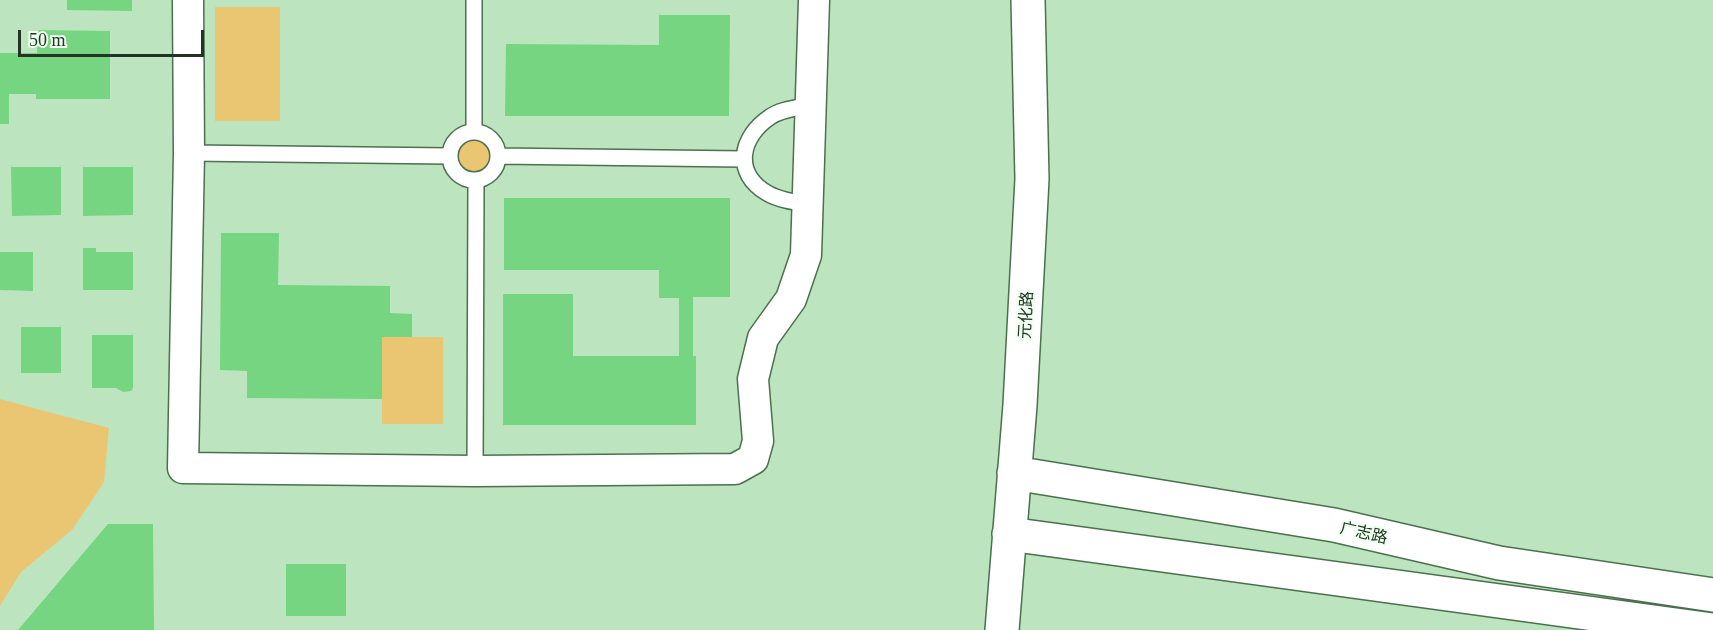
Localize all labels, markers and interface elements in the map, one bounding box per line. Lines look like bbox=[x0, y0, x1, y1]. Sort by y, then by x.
scale bar bbox=[21, 18, 207, 56]
text: 50 m bbox=[29, 30, 66, 50]
street label: 元化路 bbox=[1014, 291, 1036, 339]
street label: 广志路 bbox=[1338, 517, 1390, 547]

